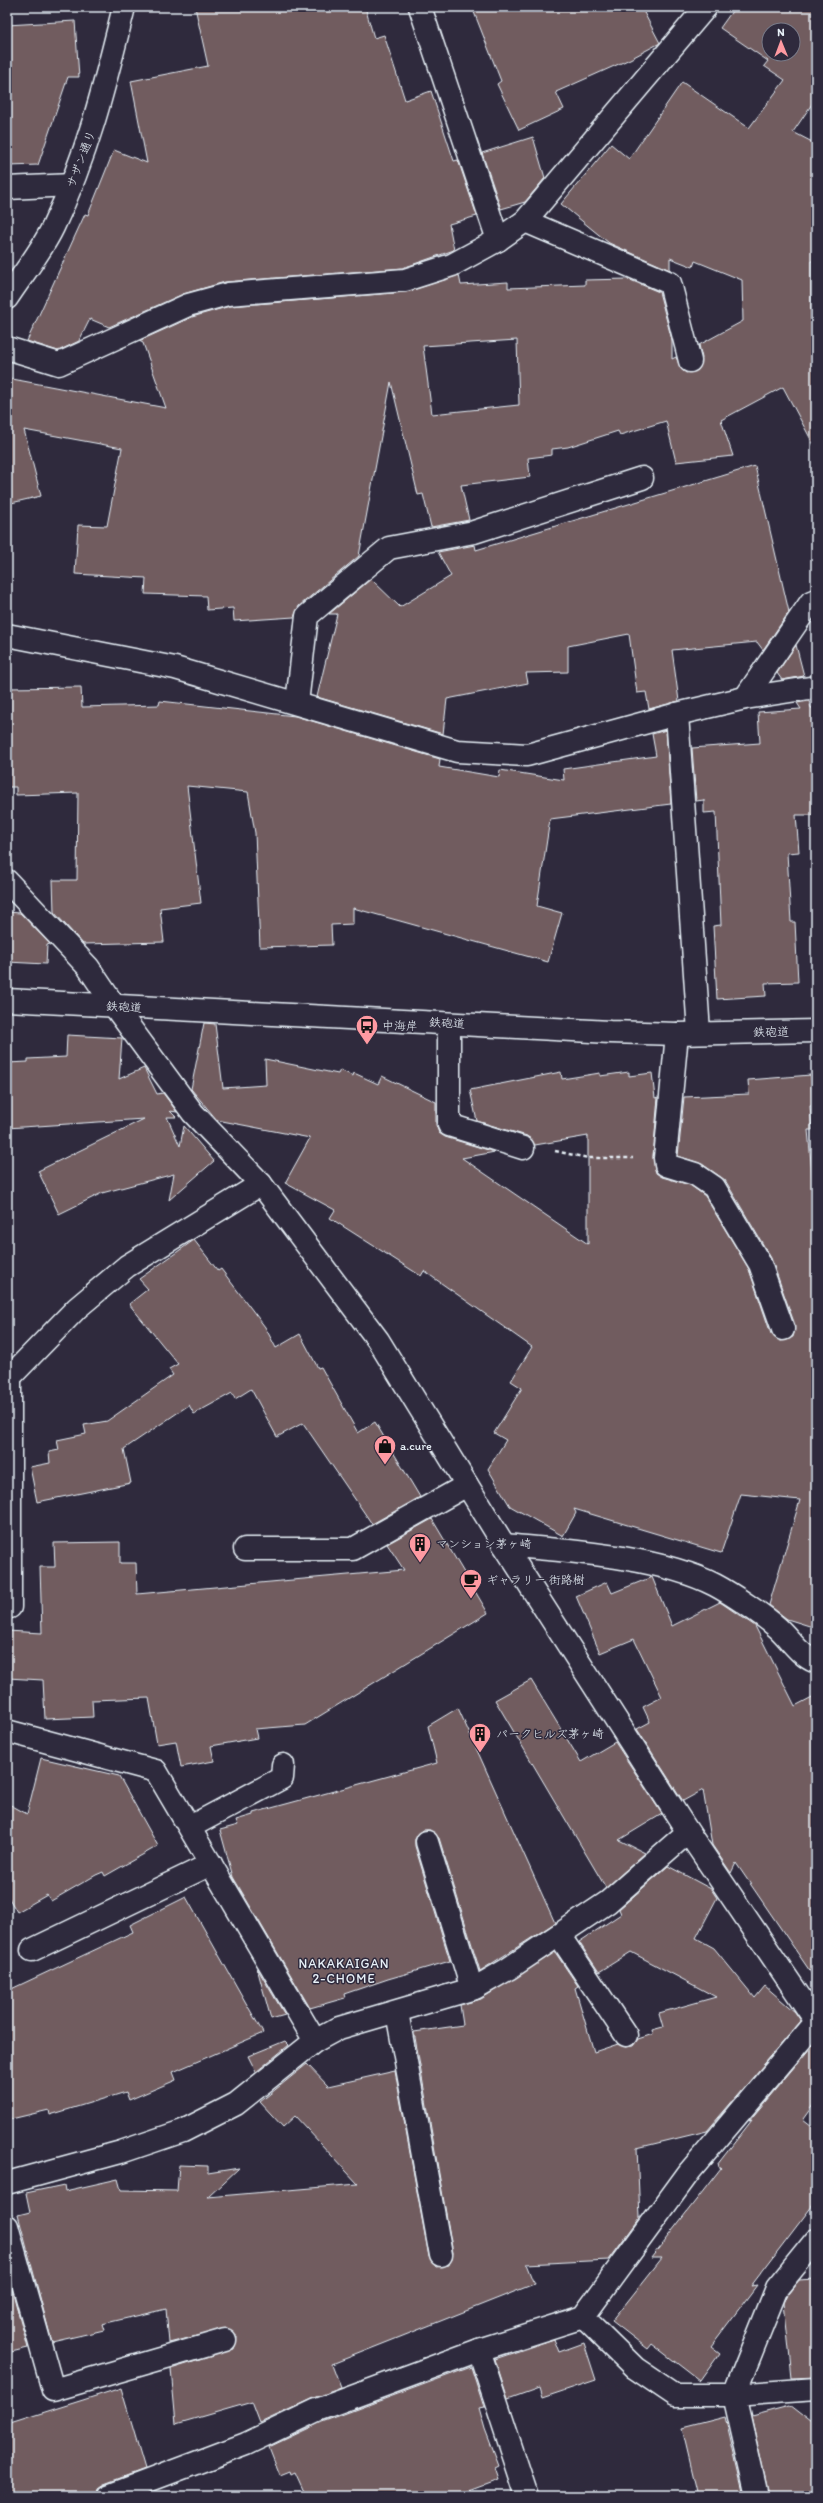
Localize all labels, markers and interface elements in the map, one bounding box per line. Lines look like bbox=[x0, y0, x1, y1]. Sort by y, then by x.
north arrow bbox=[761, 22, 801, 62]
text: N bbox=[777, 26, 785, 39]
street label: サザン通り bbox=[64, 128, 98, 190]
street label: 鉄砲道 bbox=[106, 999, 142, 1015]
bus stop icon: 中海岸 bbox=[354, 1013, 380, 1046]
street label: 鉄砲道 bbox=[429, 1015, 465, 1031]
place label: 中海岸 bbox=[382, 1019, 418, 1033]
street label: 鉄砲道 bbox=[753, 1025, 789, 1039]
shop icon: a.cure bbox=[372, 1433, 398, 1466]
place label: a.cure bbox=[400, 1439, 432, 1453]
building icon: マンション茅ヶ崎 bbox=[407, 1531, 433, 1564]
place label: マンション茅ヶ崎 bbox=[436, 1537, 532, 1551]
cafe icon: ギャラリー 街路樹 bbox=[458, 1567, 484, 1600]
place label: ギャラリー 街路樹 bbox=[486, 1573, 585, 1587]
building icon: パークヒルズ茅ヶ崎 bbox=[467, 1721, 493, 1754]
place label: パークヒルズ茅ヶ崎 bbox=[496, 1727, 604, 1741]
district label: NAKAKAIGAN 2-CHOME bbox=[298, 1956, 390, 1986]

